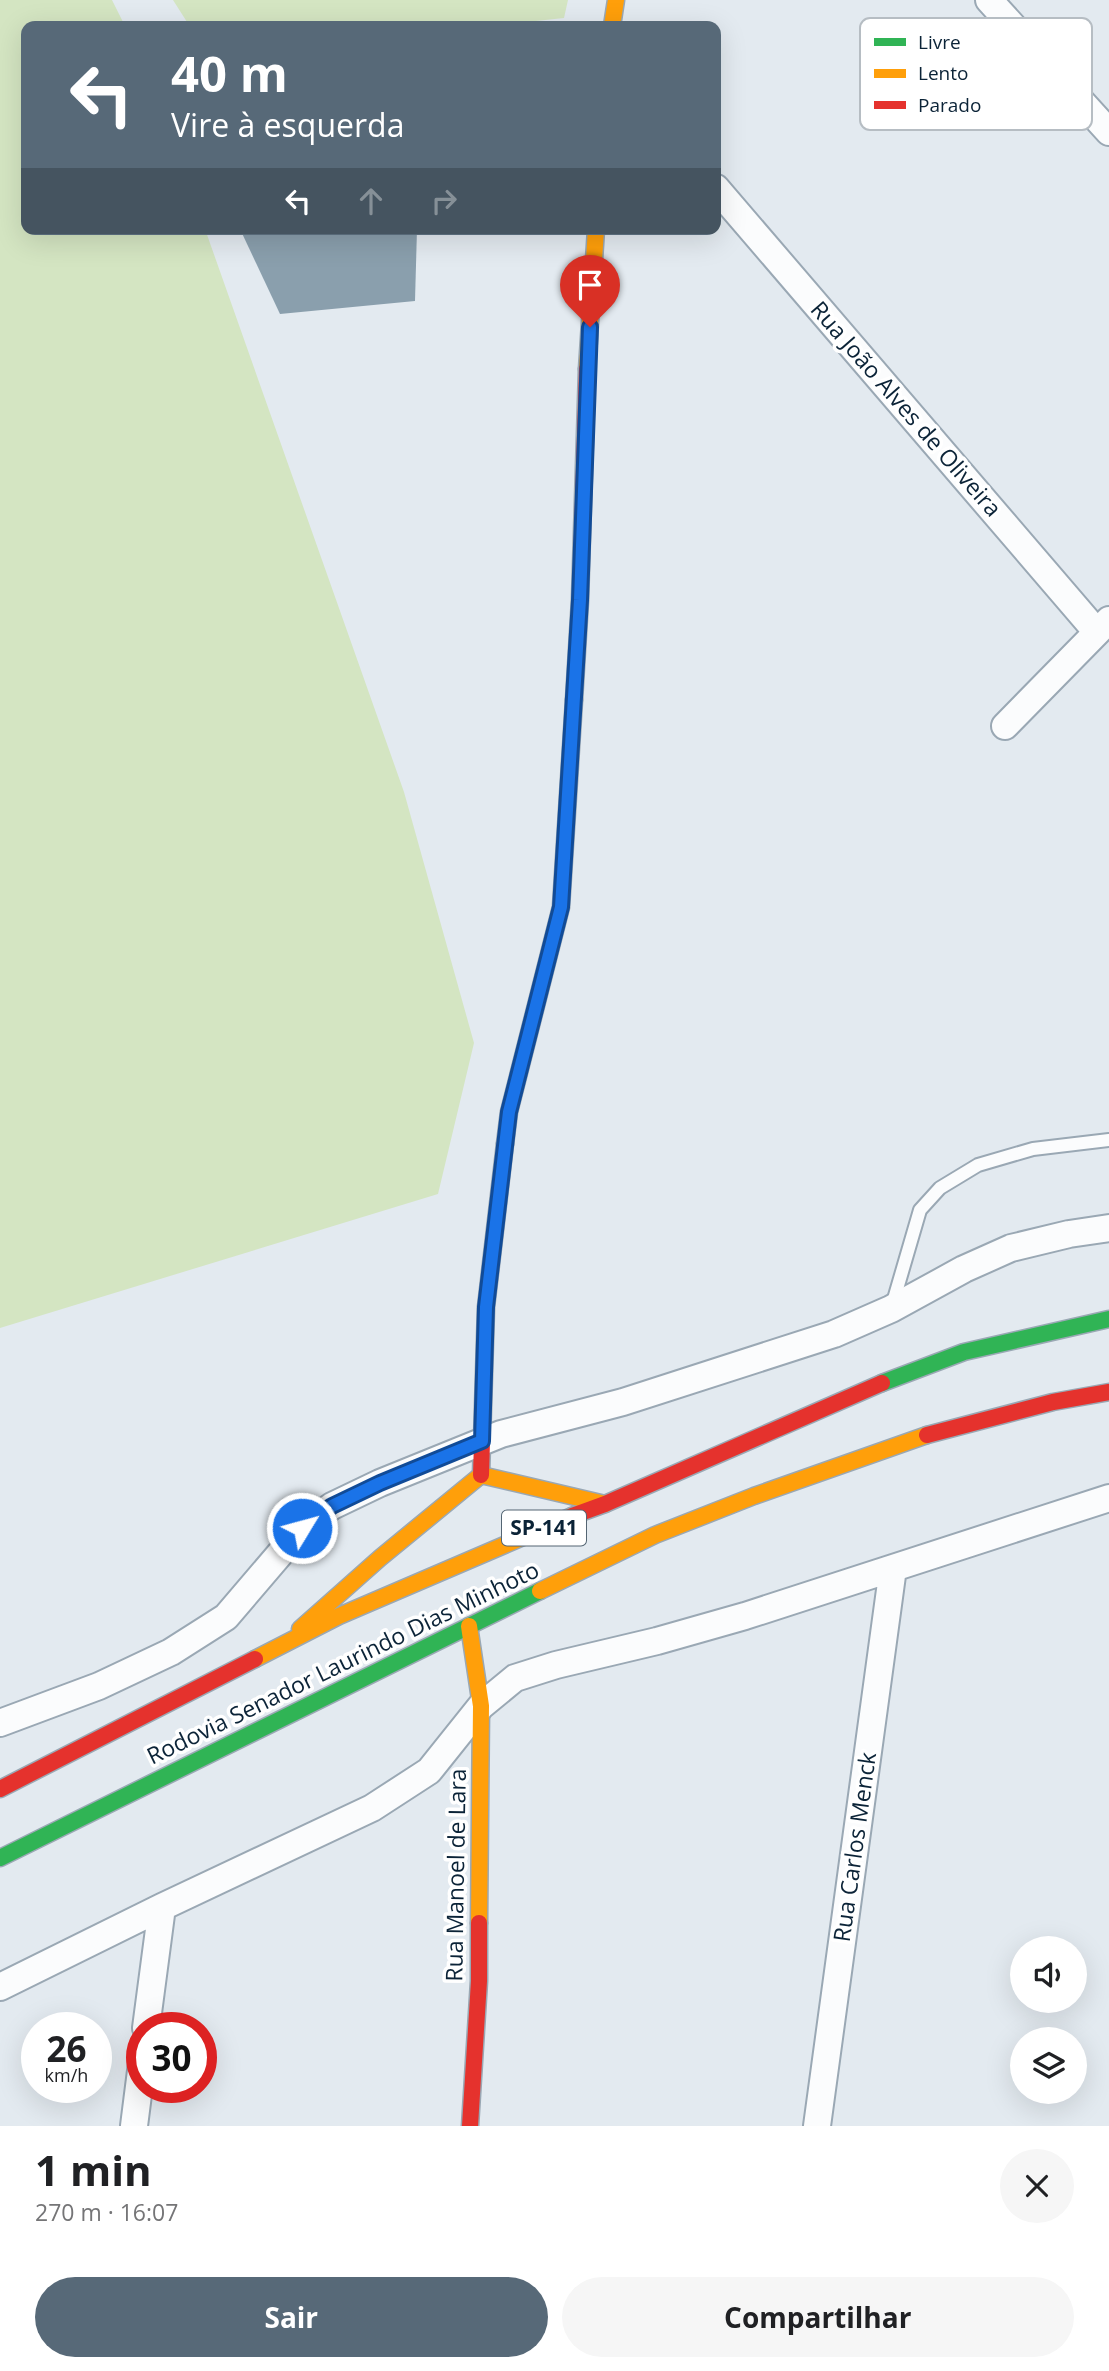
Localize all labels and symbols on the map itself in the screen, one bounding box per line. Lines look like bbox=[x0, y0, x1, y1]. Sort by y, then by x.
legend bbox=[860, 18, 1092, 130]
text: Livre bbox=[918, 29, 961, 55]
text: Lento bbox=[918, 60, 968, 86]
text: Parado bbox=[918, 92, 981, 118]
pin bbox=[560, 255, 620, 327]
street label: Rua João Alves de Oliveira bbox=[804, 294, 1009, 523]
position arrow bbox=[265, 1491, 339, 1565]
road number: SP-141 bbox=[502, 1510, 586, 1546]
street label: Rodovia Senador Laurindo Dias Minhoto bbox=[141, 1553, 544, 1771]
street label: Rua Carlos Menck bbox=[825, 1750, 883, 1944]
street label: Rua Manoel de Lara bbox=[437, 1768, 473, 1982]
speed limit sign: 30 bbox=[126, 2012, 217, 2103]

